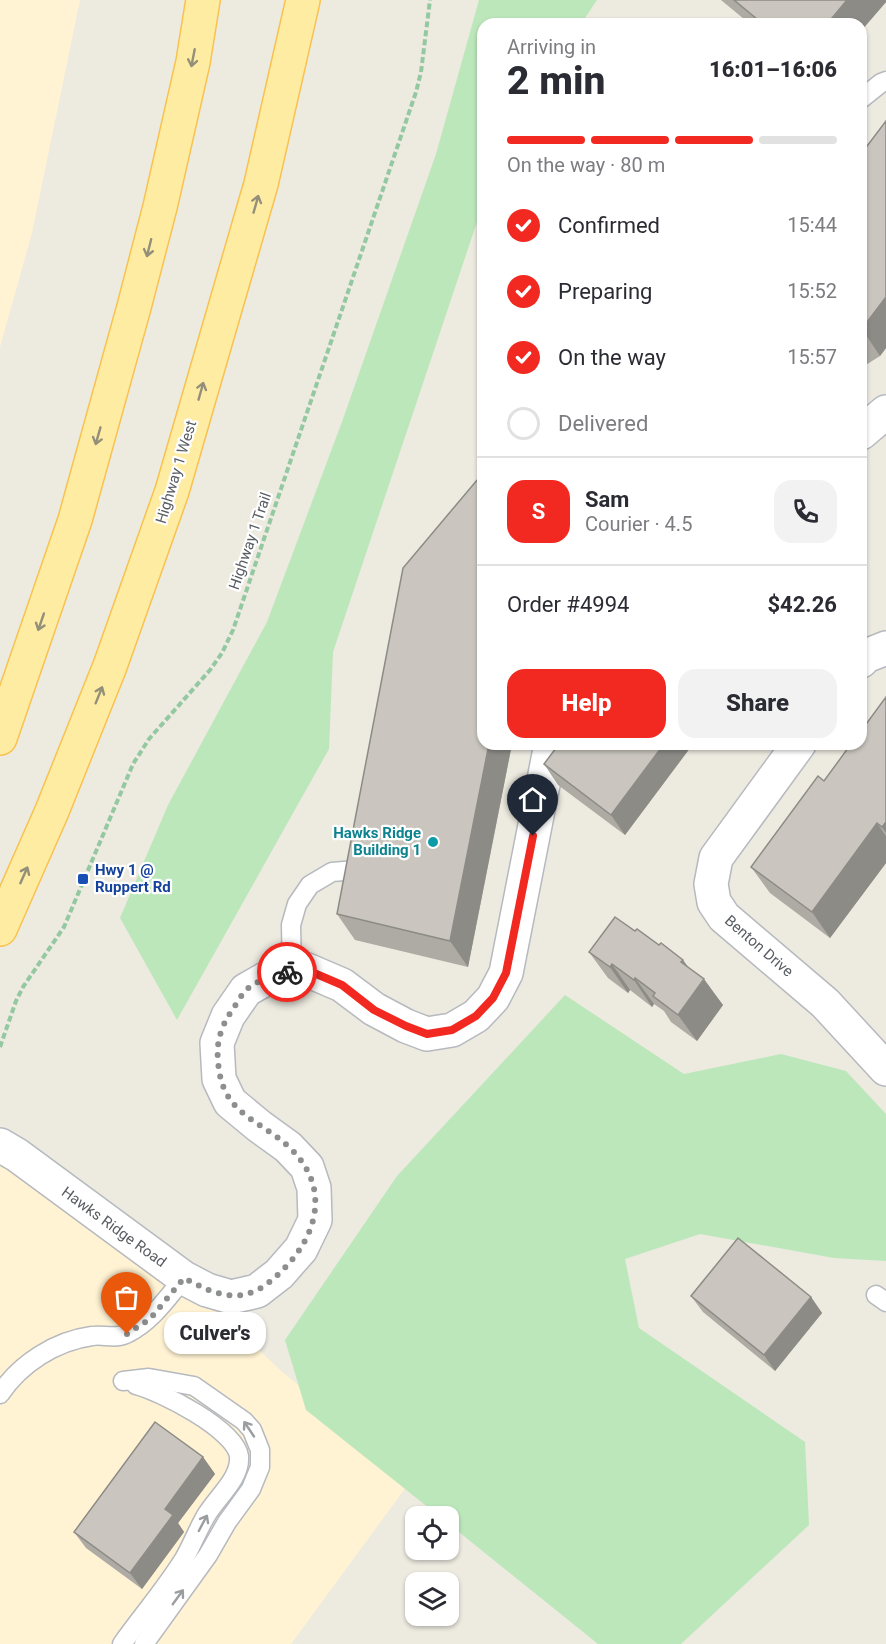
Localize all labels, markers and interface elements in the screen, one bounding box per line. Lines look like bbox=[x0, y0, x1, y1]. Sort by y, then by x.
text: Arriving in bbox=[507, 35, 596, 59]
one-way arrow bbox=[187, 47, 198, 67]
text: 16:01–16:06 bbox=[709, 57, 837, 82]
text: 2 min bbox=[507, 58, 605, 104]
text: On the way · 80 m bbox=[507, 153, 665, 177]
one-way arrow bbox=[251, 195, 262, 214]
icon: check bbox=[507, 209, 540, 242]
text: Confirmed bbox=[558, 213, 660, 238]
text: 15:44 bbox=[787, 213, 837, 237]
one-way arrow bbox=[143, 238, 155, 257]
icon: check bbox=[507, 275, 540, 308]
text: Preparing bbox=[558, 279, 652, 304]
text: 15:52 bbox=[787, 279, 837, 303]
icon: check bbox=[507, 341, 540, 374]
text: On the way bbox=[558, 345, 666, 370]
text: 15:57 bbox=[787, 345, 837, 369]
one-way arrow bbox=[196, 382, 207, 401]
text: Delivered bbox=[558, 411, 648, 436]
street label: Highway 1 West bbox=[152, 418, 200, 526]
one-way arrow bbox=[92, 426, 103, 445]
button: phone bbox=[774, 480, 837, 543]
text: Sam bbox=[585, 487, 629, 512]
street label: Highway 1 Trail bbox=[225, 490, 275, 592]
text: S bbox=[532, 499, 545, 524]
text: Courier · 4.5 bbox=[585, 512, 692, 536]
text: Order #4994 bbox=[507, 592, 629, 617]
text: $42.26 bbox=[768, 592, 837, 617]
one-way arrow bbox=[34, 612, 45, 631]
button: Help bbox=[507, 669, 666, 738]
button: Share bbox=[678, 669, 837, 738]
one-way arrow bbox=[94, 687, 105, 705]
pin bbox=[507, 774, 558, 836]
icon: home bbox=[516, 783, 549, 816]
place label: Hawks Ridge Building 1 bbox=[333, 824, 421, 859]
marker: Hawks Ridge Building 1 bbox=[426, 835, 440, 849]
place label: Hwy 1 @ Ruppert Rd bbox=[95, 861, 171, 896]
one-way arrow bbox=[19, 867, 30, 885]
marker: Hwy 1 @ Ruppert Rd bbox=[76, 872, 90, 886]
street label: Benton Drive bbox=[721, 911, 797, 981]
courier bbox=[257, 942, 317, 1002]
icon: bike bbox=[271, 956, 304, 989]
street label: Hawks Ridge Road bbox=[58, 1183, 170, 1271]
pin bbox=[101, 1272, 152, 1334]
icon: bag bbox=[110, 1281, 143, 1314]
callout: Culver's bbox=[163, 1313, 265, 1355]
text: Culver's bbox=[180, 1321, 250, 1345]
one-way arrow bbox=[243, 1421, 255, 1438]
map controls bbox=[405, 1506, 459, 1626]
button: locate bbox=[405, 1506, 459, 1560]
one-way arrow bbox=[198, 1514, 209, 1532]
button: layers bbox=[405, 1572, 459, 1626]
one-way arrow bbox=[172, 1589, 184, 1605]

